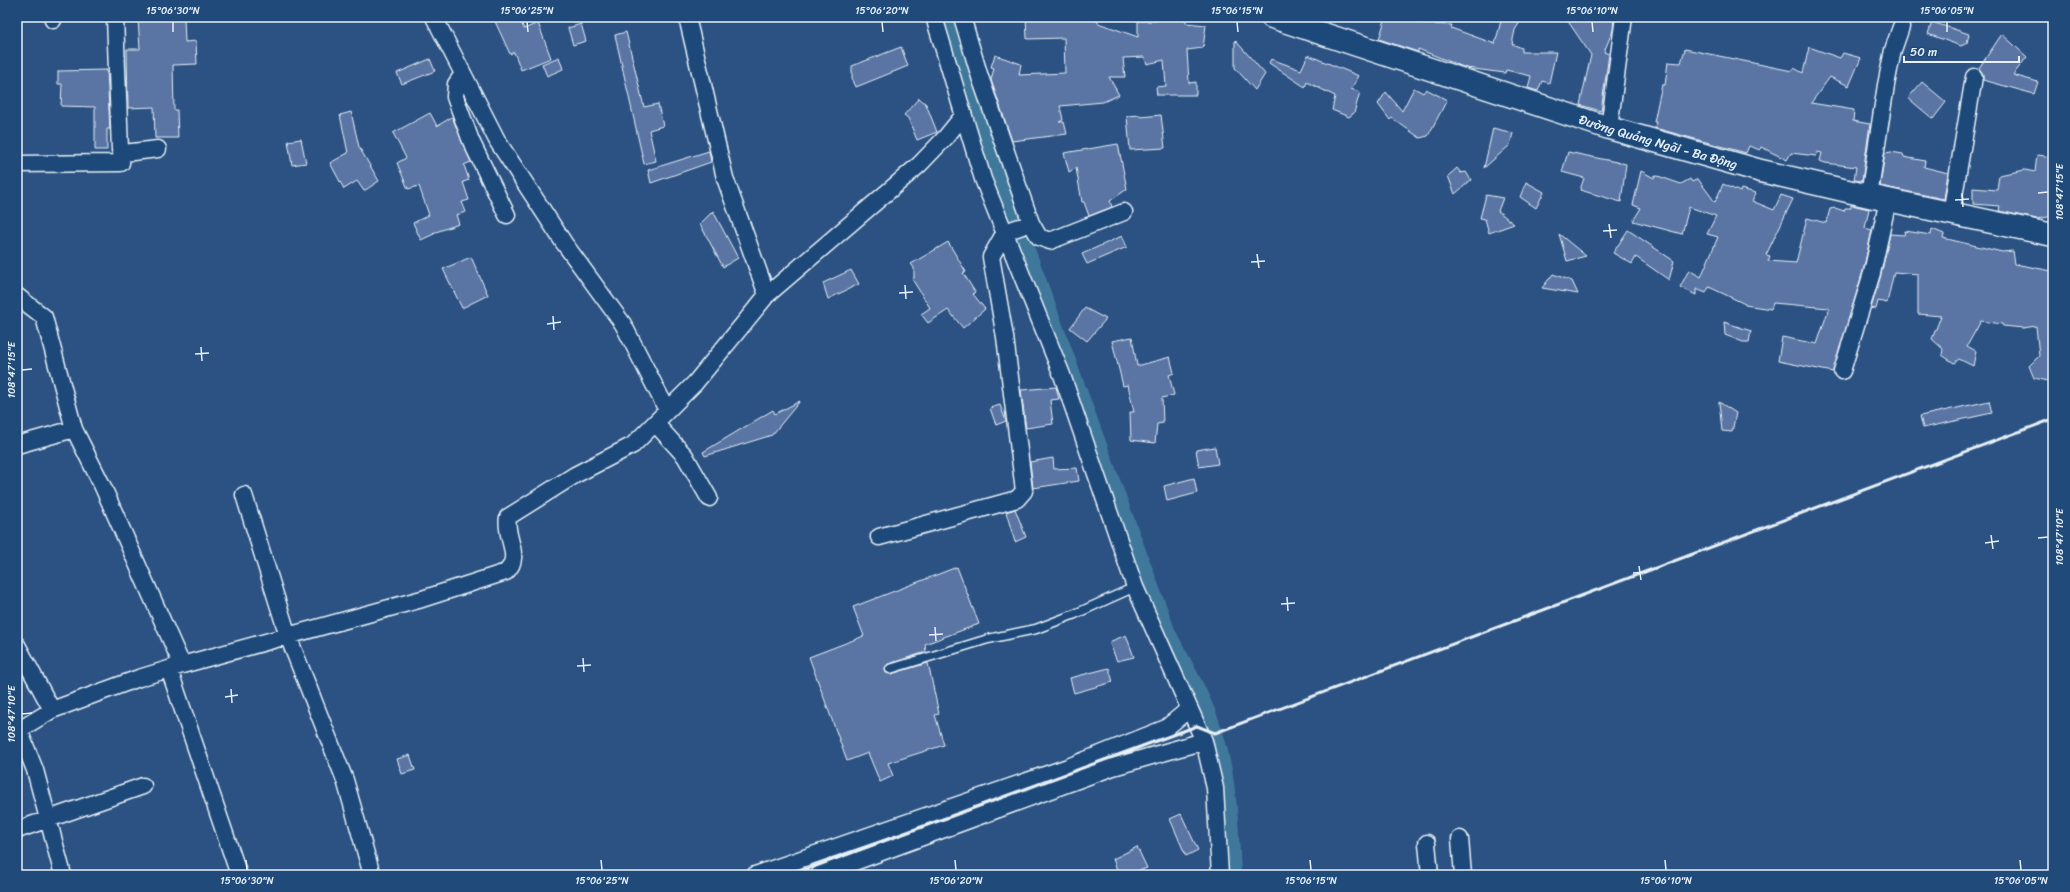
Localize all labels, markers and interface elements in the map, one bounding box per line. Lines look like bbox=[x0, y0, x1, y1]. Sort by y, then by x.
text: 15°06'30"N bbox=[146, 2, 200, 20]
text: 15°06'25"N bbox=[500, 2, 554, 20]
text: 15°06'20"N bbox=[855, 2, 909, 20]
text: 15°06'15"N bbox=[1211, 2, 1263, 20]
text: 15°06'10"N bbox=[1566, 2, 1618, 20]
text: 15°06'05"N bbox=[1920, 2, 1974, 20]
scale bar bbox=[1904, 38, 2019, 64]
text: 50 m bbox=[1910, 41, 1937, 63]
street label: Đường Quảng Ngãi - Ba Động bbox=[1576, 107, 1741, 175]
text: 108°47'15"E bbox=[2051, 162, 2069, 220]
text: 108°47'15"E bbox=[3, 340, 21, 398]
text: 108°47'10"E bbox=[2051, 507, 2069, 565]
text: 108°47'10"E bbox=[3, 684, 21, 742]
text: 15°06'30"N bbox=[220, 872, 274, 890]
text: 15°06'25"N bbox=[575, 872, 629, 890]
text: 15°06'20"N bbox=[929, 872, 983, 890]
text: 15°06'15"N bbox=[1285, 872, 1337, 890]
text: 15°06'10"N bbox=[1640, 872, 1692, 890]
text: 15°06'05"N bbox=[1994, 872, 2048, 890]

